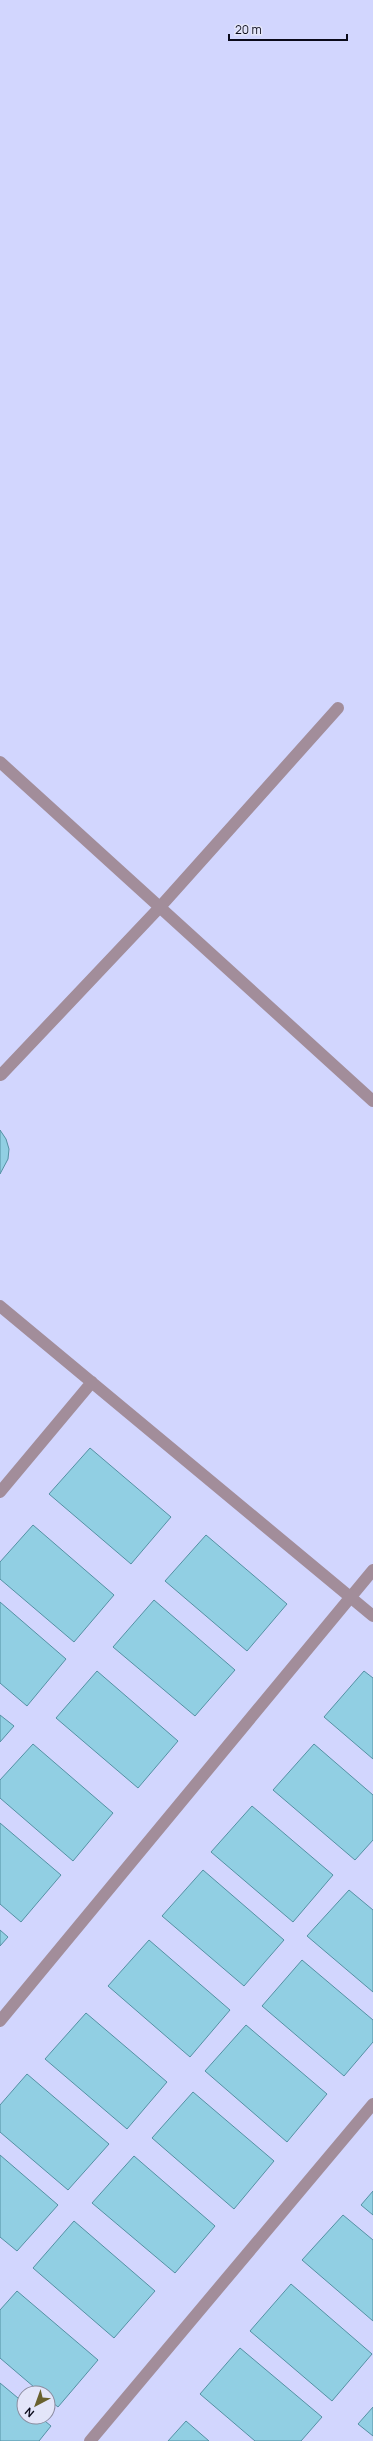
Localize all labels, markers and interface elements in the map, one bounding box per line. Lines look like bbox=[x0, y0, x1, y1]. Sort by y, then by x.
scale bar bbox=[229, 16, 347, 42]
text: 20 m bbox=[235, 21, 262, 38]
north arrow bbox=[16, 2385, 56, 2425]
text: N bbox=[21, 2405, 37, 2421]

